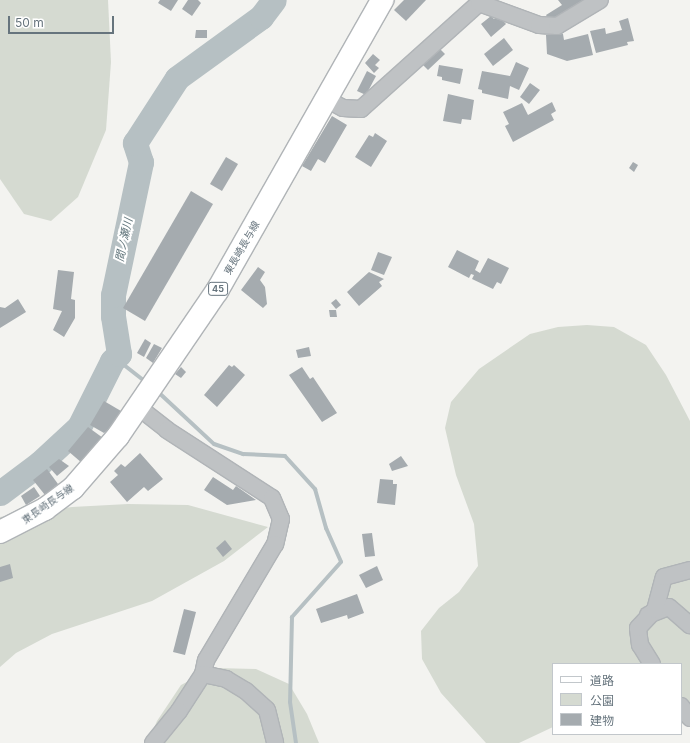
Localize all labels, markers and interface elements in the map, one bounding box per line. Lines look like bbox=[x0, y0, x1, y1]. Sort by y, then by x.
scale bar bbox=[10, 8, 116, 34]
text: 50 m bbox=[15, 15, 44, 30]
water label: 間ノ瀬川 bbox=[113, 217, 135, 263]
street label: 東長崎長与線 bbox=[222, 219, 262, 277]
road number: 45 bbox=[208, 282, 228, 296]
street label: 東長崎長与線 bbox=[20, 482, 76, 526]
legend bbox=[552, 663, 682, 735]
text: 道路 bbox=[590, 673, 614, 688]
text: 公園 bbox=[590, 693, 614, 708]
text: 建物 bbox=[590, 713, 614, 728]

